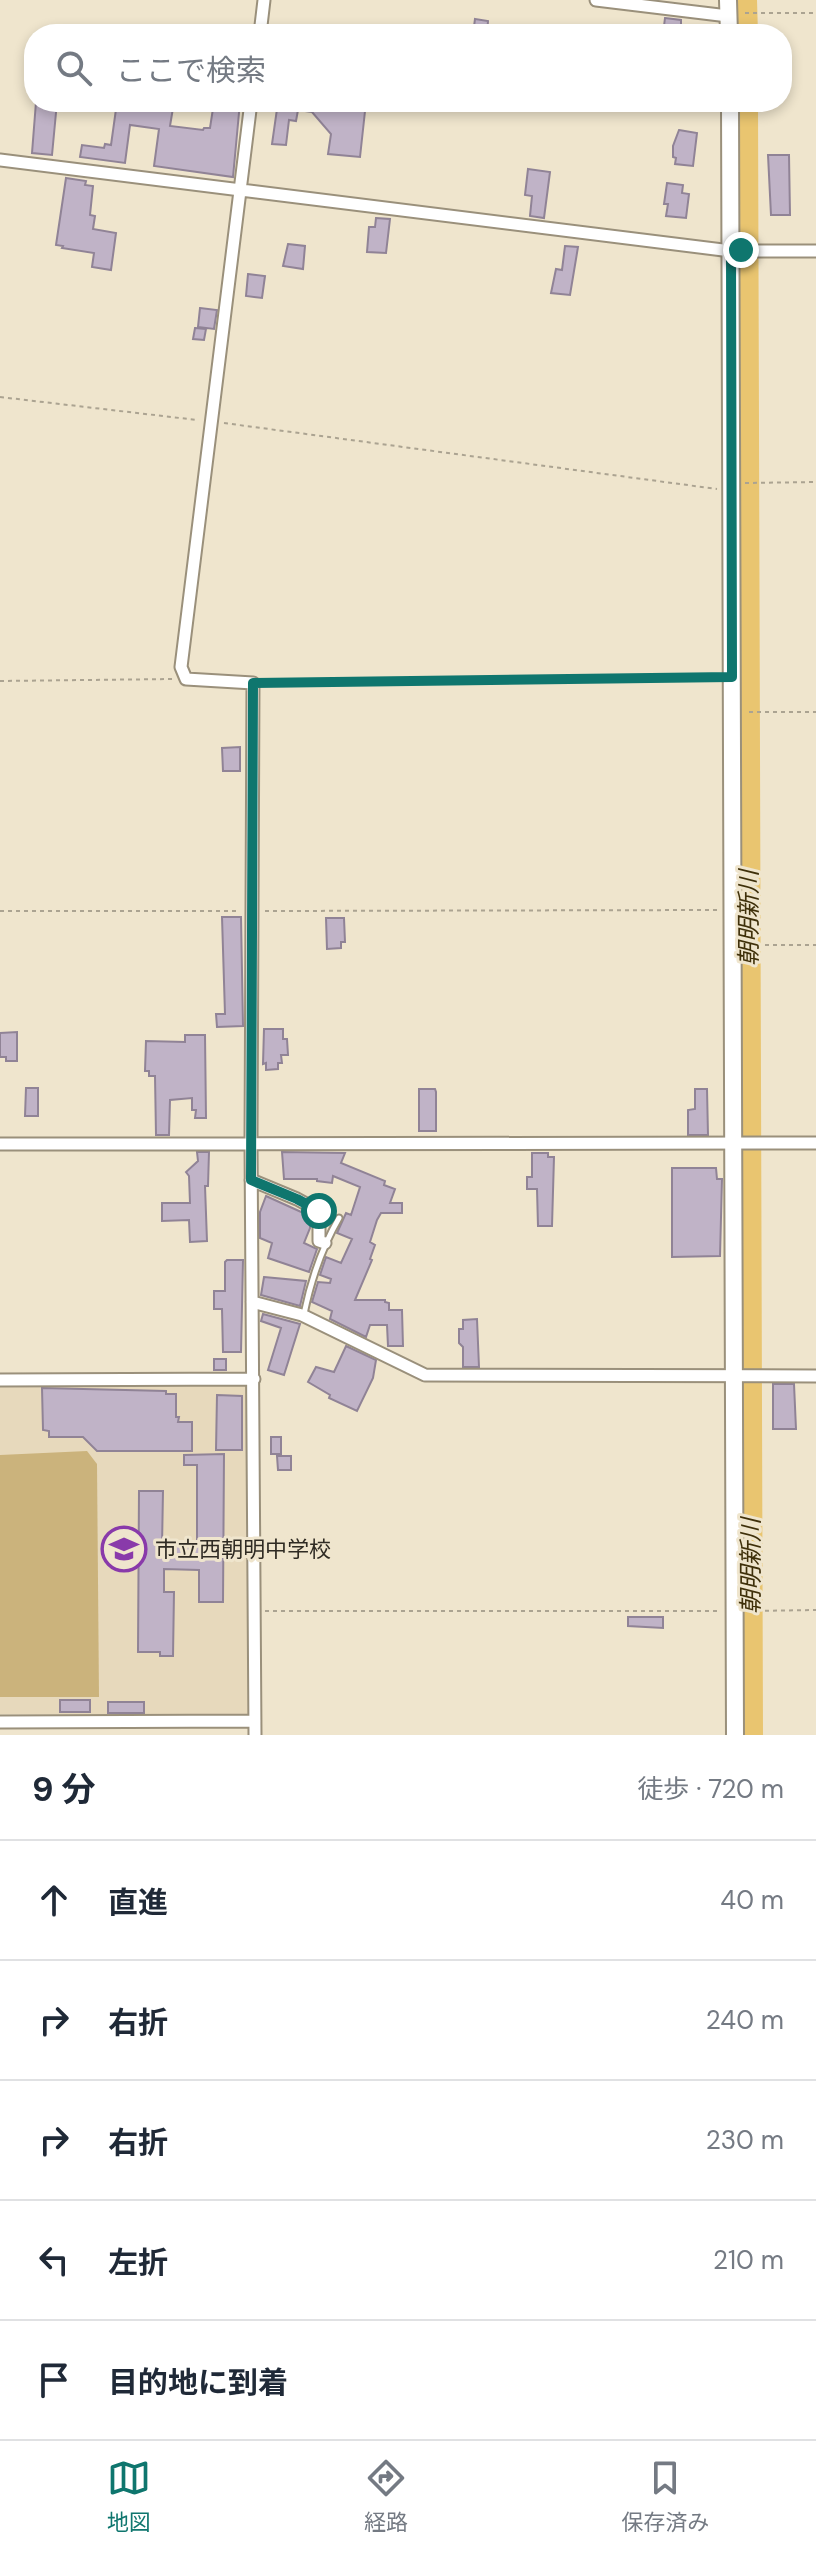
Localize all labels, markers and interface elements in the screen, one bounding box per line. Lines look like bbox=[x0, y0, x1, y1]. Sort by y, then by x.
search box bbox=[24, 24, 792, 112]
icon: search bbox=[52, 46, 96, 90]
text: ここで検索 bbox=[116, 51, 266, 90]
route end bbox=[723, 232, 759, 268]
water label: 朝明新川 bbox=[733, 867, 764, 966]
route start bbox=[301, 1193, 337, 1229]
water label: 朝明新川 bbox=[735, 1515, 766, 1614]
school or university icon: 市立西朝明中学校 bbox=[100, 1525, 148, 1573]
place label: 市立西朝明中学校 bbox=[155, 1535, 331, 1564]
text: 9 分 bbox=[32, 1767, 96, 1812]
text: 徒歩 · 720 m bbox=[637, 1772, 784, 1806]
icon: ahead bbox=[32, 1878, 76, 1922]
text: 直進 bbox=[108, 1883, 168, 1922]
text: 40 m bbox=[720, 1883, 784, 1917]
icon: right bbox=[32, 1998, 76, 2042]
text: 右折 bbox=[108, 2003, 168, 2042]
text: 240 m bbox=[706, 2003, 784, 2037]
icon: right bbox=[32, 2118, 76, 2162]
text: 右折 bbox=[108, 2123, 168, 2162]
text: 230 m bbox=[706, 2123, 784, 2157]
icon: left bbox=[32, 2238, 76, 2282]
text: 左折 bbox=[108, 2243, 168, 2282]
text: 210 m bbox=[713, 2243, 784, 2277]
icon: arrive bbox=[32, 2358, 76, 2402]
text: 目的地に到着 bbox=[108, 2363, 288, 2402]
tab: 地図 bbox=[107, 2456, 151, 2537]
tab: 経路 bbox=[364, 2456, 408, 2537]
tab: 保存済み bbox=[621, 2456, 709, 2537]

